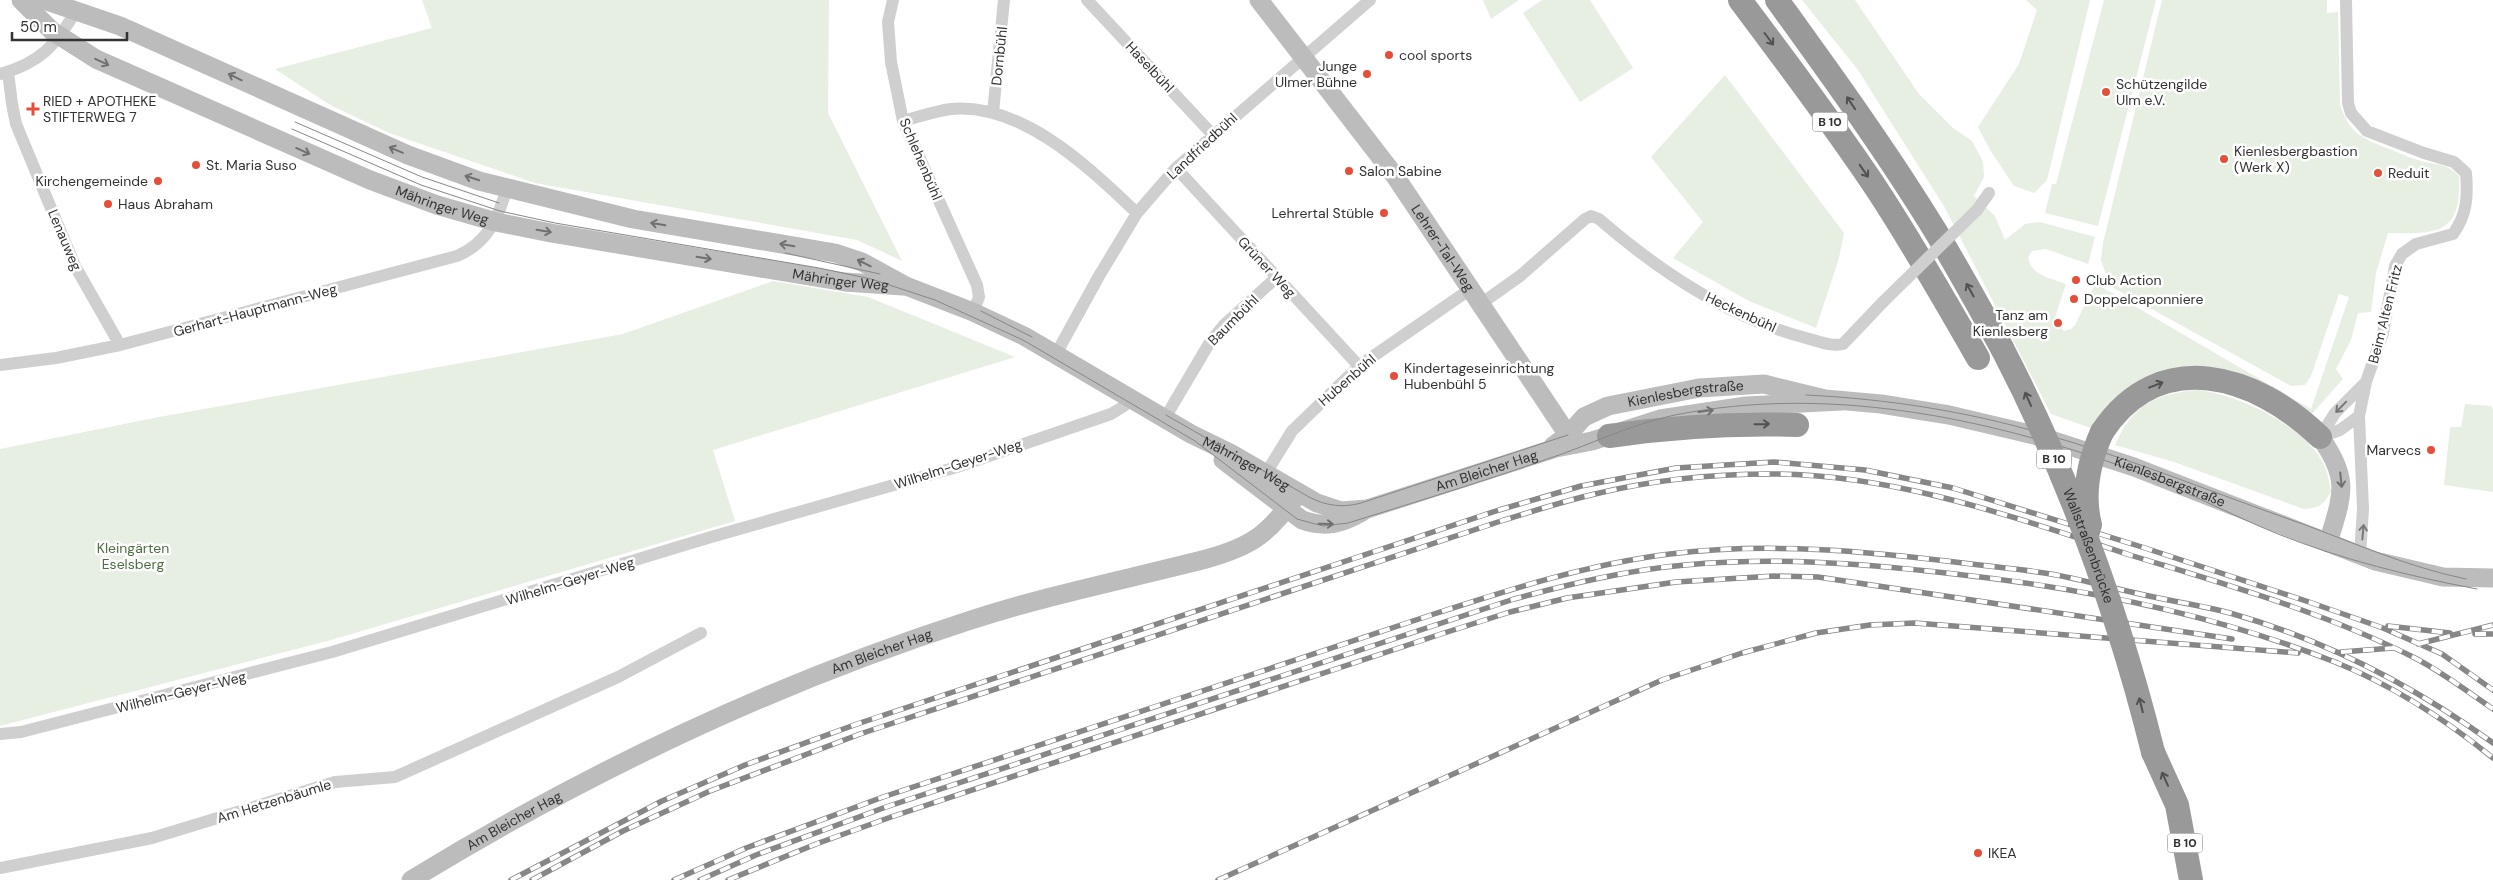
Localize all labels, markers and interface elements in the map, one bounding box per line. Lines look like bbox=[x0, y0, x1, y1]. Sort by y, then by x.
scale bar bbox=[12, 10, 128, 42]
text: 50 m bbox=[20, 17, 57, 37]
street label: Dornbühl bbox=[987, 26, 1011, 86]
one-way arrow bbox=[1764, 32, 1774, 46]
street label: Haselbühl bbox=[1122, 38, 1178, 96]
place label: cool sports bbox=[1399, 46, 1472, 64]
marker: cool sports bbox=[1383, 49, 1395, 61]
one-way arrow bbox=[94, 57, 109, 67]
place label: Junge Ulmer Bühne bbox=[1275, 57, 1357, 91]
marker: Junge Ulmer Bühne bbox=[1361, 68, 1373, 80]
one-way arrow bbox=[228, 72, 243, 81]
place label: Schützengilde Ulm e.V. bbox=[2116, 75, 2207, 109]
marker: Schützengilde Ulm e.V. bbox=[2100, 86, 2112, 98]
place label: RIED + APOTHEKE STIFTERWEG 7 bbox=[43, 92, 157, 126]
one-way arrow bbox=[1846, 96, 1856, 110]
marker: RIED + APOTHEKE STIFTERWEG 7 bbox=[27, 103, 39, 115]
street label: Landfriedbühl bbox=[1163, 109, 1241, 183]
road number: B 10 bbox=[1812, 112, 1848, 132]
street label: Schlehenbühl bbox=[896, 115, 946, 203]
place label: Kienlesbergbastion (Werk X) bbox=[2234, 142, 2357, 176]
one-way arrow bbox=[389, 144, 404, 154]
one-way arrow bbox=[295, 146, 310, 156]
marker: Kienlesbergbastion (Werk X) bbox=[2218, 153, 2230, 165]
place label: St. Maria Suso bbox=[206, 156, 297, 174]
marker: St. Maria Suso bbox=[190, 159, 202, 171]
place label: Salon Sabine bbox=[1359, 162, 1442, 180]
one-way arrow bbox=[1859, 164, 1869, 178]
place label: Reduit bbox=[2388, 164, 2430, 182]
marker: Salon Sabine bbox=[1343, 165, 1355, 177]
marker: Reduit bbox=[2372, 167, 2384, 179]
place label: Kirchengemeinde bbox=[35, 172, 148, 190]
one-way arrow bbox=[464, 173, 480, 182]
marker: Kirchengemeinde bbox=[152, 175, 164, 187]
street label: Mähringer Weg bbox=[393, 181, 491, 229]
place label: Haus Abraham bbox=[118, 195, 213, 213]
marker: Haus Abraham bbox=[102, 198, 114, 210]
street label: Lehrer-Tal-Weg bbox=[1407, 201, 1479, 295]
place label: Lehrertal Stüble bbox=[1271, 204, 1374, 222]
street label: Lenauweg bbox=[44, 207, 86, 274]
marker: Lehrertal Stüble bbox=[1378, 207, 1390, 219]
one-way arrow bbox=[651, 218, 667, 228]
one-way arrow bbox=[535, 227, 551, 237]
street label: Grüner Weg bbox=[1234, 233, 1300, 302]
one-way arrow bbox=[779, 240, 795, 250]
one-way arrow bbox=[696, 253, 712, 263]
one-way arrow bbox=[857, 258, 872, 268]
street label: Beim Alten Fritz bbox=[2364, 263, 2406, 365]
street label: Mähringer Weg bbox=[791, 264, 890, 294]
place label: Club Action bbox=[2086, 271, 2162, 289]
marker: Club Action bbox=[2070, 274, 2082, 286]
street label: Gerhart-Hauptmann-Weg bbox=[171, 279, 339, 341]
one-way arrow bbox=[1964, 283, 1974, 298]
street label: Heckenbühl bbox=[1703, 288, 1779, 336]
place label: Doppelcaponniere bbox=[2084, 290, 2204, 308]
street label: Baumbühl bbox=[1204, 291, 1262, 349]
marker: Doppelcaponniere bbox=[2068, 293, 2080, 305]
place label: Tanz am Kienlesberg bbox=[1973, 306, 2048, 340]
marker: Tanz am Kienlesberg bbox=[2052, 317, 2064, 329]
street label: Hubenbühl bbox=[1315, 350, 1379, 410]
place label: Kindertageseinrichtung Hubenbühl 5 bbox=[1404, 359, 1555, 393]
marker: Kindertageseinrichtung Hubenbühl 5 bbox=[1388, 370, 1400, 382]
street label: Kienlesbergstraße bbox=[1626, 376, 1744, 411]
one-way arrow bbox=[2148, 380, 2164, 389]
one-way arrow bbox=[2023, 392, 2032, 407]
one-way arrow bbox=[2335, 401, 2347, 414]
one-way arrow bbox=[1698, 405, 1714, 415]
one-way arrow bbox=[1753, 419, 1769, 429]
street label: Mähringer Weg bbox=[1200, 432, 1293, 495]
street label: Wilhelm-Geyer-Weg bbox=[892, 435, 1024, 493]
place label: Marvecs bbox=[2366, 441, 2421, 459]
marker: Marvecs bbox=[2425, 444, 2437, 456]
street label: Am Bleicher Hag bbox=[1433, 445, 1540, 495]
road number: B 10 bbox=[2036, 449, 2072, 468]
street label: Kienlesbergstraße bbox=[2112, 452, 2228, 511]
one-way arrow bbox=[2336, 472, 2346, 488]
street label: Wallstraßenbrücke bbox=[2059, 485, 2118, 606]
one-way arrow bbox=[1318, 519, 1334, 529]
one-way arrow bbox=[2358, 525, 2367, 541]
park label: Kleingärten Eselsberg bbox=[97, 539, 169, 573]
street label: Wilhelm-Geyer-Weg bbox=[504, 553, 637, 609]
street label: Am Bleicher Hag bbox=[828, 625, 935, 678]
street label: Wilhelm-Geyer-Weg bbox=[114, 667, 248, 717]
one-way arrow bbox=[2136, 697, 2145, 713]
one-way arrow bbox=[2160, 772, 2169, 787]
street label: Am Hetzenbäumle bbox=[215, 775, 333, 827]
street label: Am Bleicher Hag bbox=[463, 787, 565, 854]
road number: B 10 bbox=[2168, 834, 2202, 852]
place label: IKEA bbox=[1988, 844, 2017, 862]
marker: IKEA bbox=[1972, 847, 1984, 859]

